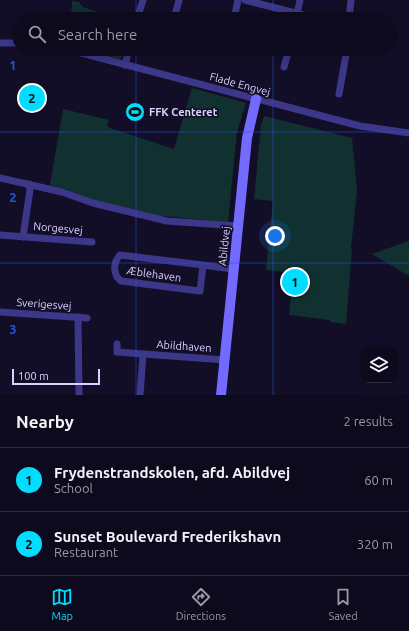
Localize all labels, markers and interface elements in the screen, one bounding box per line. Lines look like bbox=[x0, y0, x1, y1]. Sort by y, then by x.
search box bbox=[12, 12, 397, 56]
icon: search bbox=[26, 23, 48, 45]
text: Search here bbox=[58, 26, 137, 43]
text: 1 bbox=[9, 58, 17, 72]
street label: Flade Engvej bbox=[208, 70, 272, 98]
pin: 2 bbox=[19, 83, 45, 113]
sports icon: FFK Centeret bbox=[124, 101, 146, 123]
place label: FFK Centeret bbox=[149, 106, 218, 118]
text: 2 bbox=[9, 190, 17, 204]
street label: Norgesvej bbox=[33, 220, 83, 236]
street label: Abildvej bbox=[216, 226, 232, 266]
your location bbox=[265, 226, 285, 246]
street label: Æblehaven bbox=[126, 264, 182, 284]
pin: 1 bbox=[282, 267, 308, 297]
street label: Sverigesvej bbox=[16, 296, 72, 312]
text: 3 bbox=[9, 322, 17, 336]
street label: Abildhaven bbox=[156, 338, 212, 354]
map controls bbox=[361, 347, 397, 383]
button: layers bbox=[361, 347, 397, 383]
scale bar bbox=[12, 367, 100, 386]
text: 100 m bbox=[18, 370, 49, 382]
text: Nearby bbox=[16, 412, 74, 431]
text: 2 results bbox=[343, 414, 393, 428]
text: Frydenstrandskolen, afd. Abildvej bbox=[54, 464, 290, 481]
text: 1 bbox=[25, 473, 33, 487]
text: 60 m bbox=[364, 473, 393, 487]
text: School bbox=[54, 481, 93, 495]
text: Sunset Boulevard Frederikshavn bbox=[54, 528, 281, 545]
text: 2 bbox=[25, 537, 33, 551]
text: 320 m bbox=[357, 537, 393, 551]
text: Restaurant bbox=[54, 545, 118, 559]
tab: Map bbox=[51, 586, 73, 622]
tab: Directions bbox=[176, 586, 226, 622]
tab: Saved bbox=[328, 586, 358, 622]

